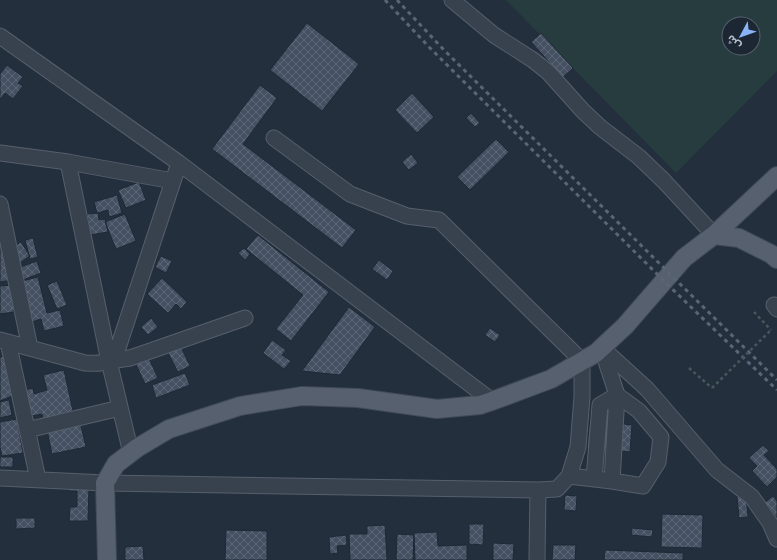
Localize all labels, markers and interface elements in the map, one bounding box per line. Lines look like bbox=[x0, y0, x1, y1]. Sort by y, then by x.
north arrow bbox=[721, 16, 761, 56]
text: ش bbox=[723, 32, 744, 53]

